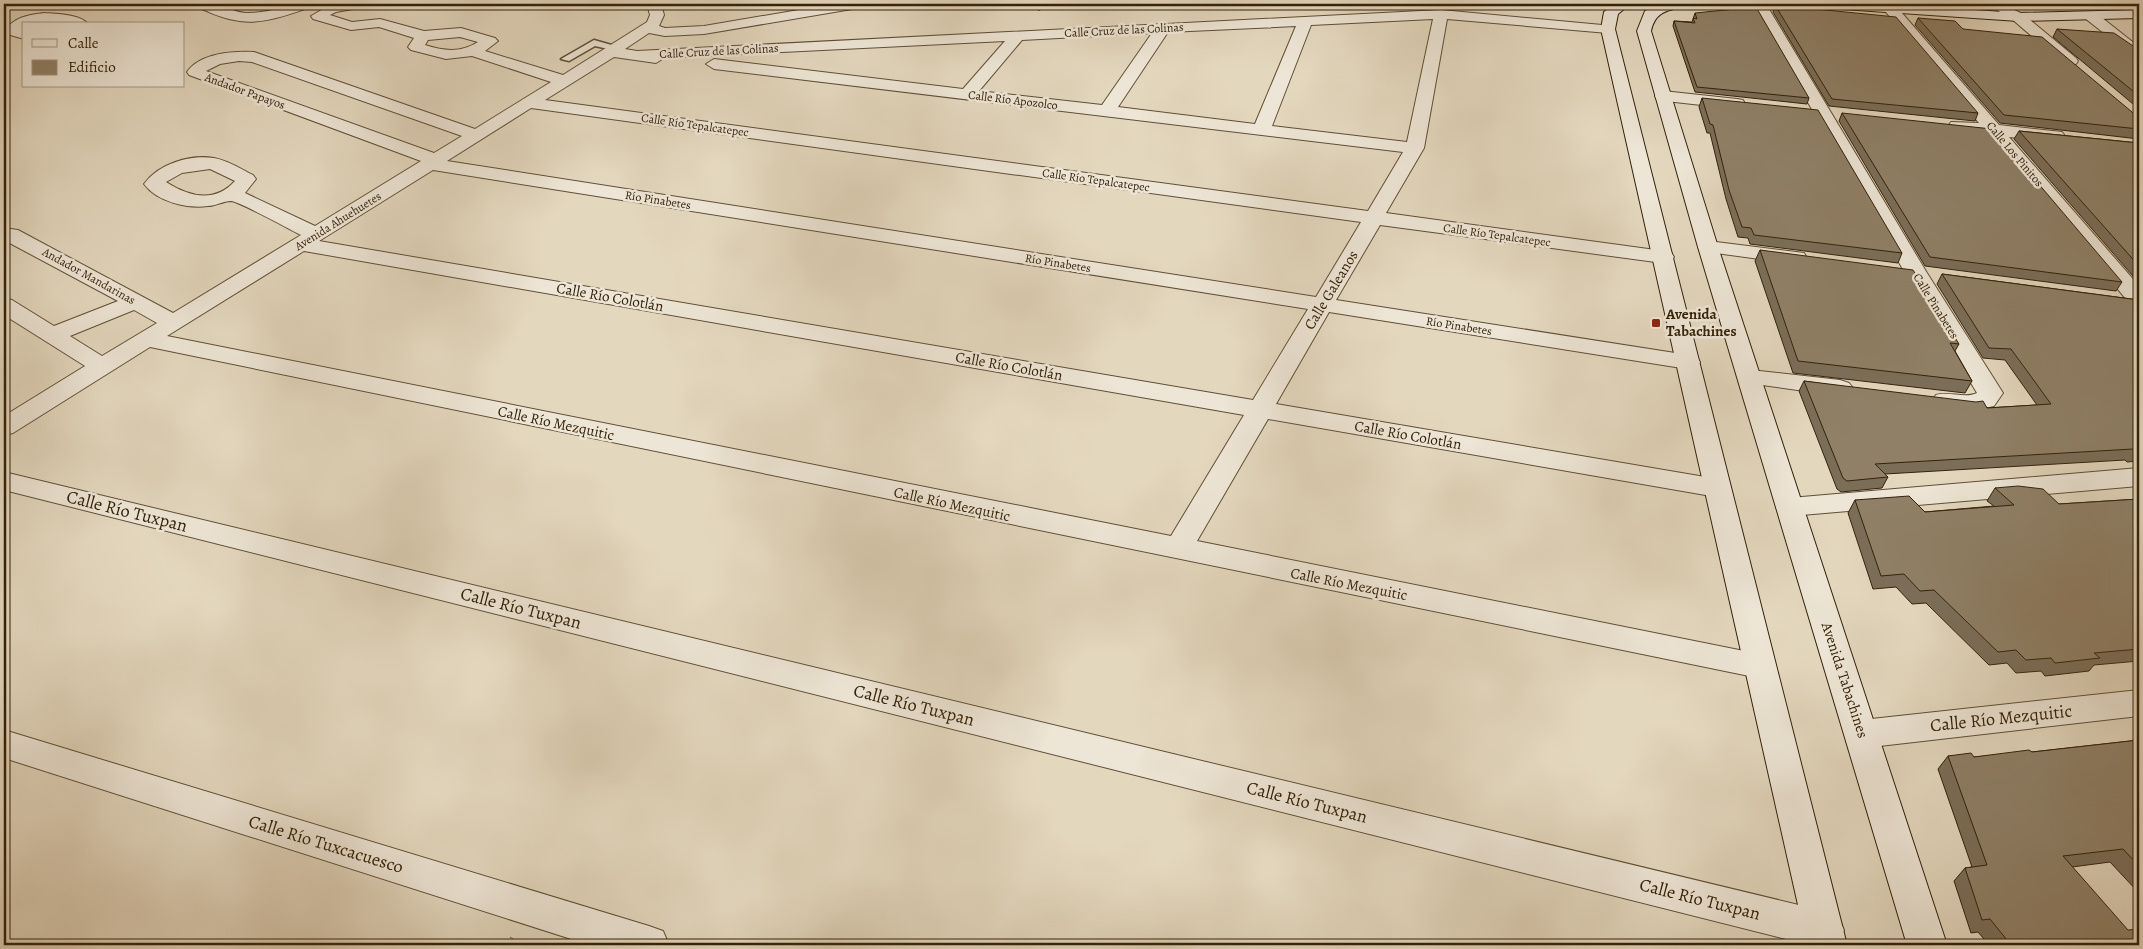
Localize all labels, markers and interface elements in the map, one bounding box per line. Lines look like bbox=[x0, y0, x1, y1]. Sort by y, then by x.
street label: Calle Cruz de las Colinas bbox=[1064, 19, 1184, 41]
legend bbox=[22, 22, 185, 88]
text: Calle bbox=[68, 33, 99, 53]
street label: Calle Cruz de las Colinas bbox=[659, 40, 779, 62]
text: Edificio bbox=[68, 57, 116, 77]
street label: Andador Papayos bbox=[202, 69, 288, 113]
street label: Calle Río Apozolco bbox=[967, 87, 1059, 113]
street label: Calle Río Tepalcatepec bbox=[640, 110, 750, 140]
street label: Calle Los Pinitos bbox=[1983, 118, 2047, 190]
street label: Calle Río Tepalcatepec bbox=[1041, 165, 1151, 195]
street label: Río Pinabetes bbox=[624, 187, 692, 213]
street label: Avenida Ahuehuetes bbox=[291, 188, 384, 255]
street label: Calle Río Tepalcatepec bbox=[1442, 220, 1552, 250]
street label: Andador Mandarinas bbox=[39, 243, 139, 308]
street label: Calle Galeanos bbox=[1299, 247, 1363, 333]
street label: Río Pinabetes bbox=[1024, 250, 1092, 276]
street label: Calle Pinabetes bbox=[1910, 270, 1963, 342]
street label: Calle Río Colotlán bbox=[555, 278, 665, 316]
place label: Avenida Tabachines bbox=[1665, 304, 1737, 341]
street label: Río Pinabetes bbox=[1425, 313, 1493, 339]
marker: Avenida Tabachines bbox=[1650, 317, 1662, 329]
street label: Calle Río Colotlán bbox=[954, 347, 1064, 385]
street label: Calle Río Mezquitic bbox=[496, 401, 616, 445]
street label: Calle Río Colotlán bbox=[1353, 416, 1463, 454]
street label: Calle Río Mezquitic bbox=[892, 482, 1012, 526]
street label: Calle Río Tuxpan bbox=[64, 484, 190, 538]
street label: Calle Río Mezquitic bbox=[1289, 563, 1409, 605]
street label: Calle Río Tuxpan bbox=[458, 581, 584, 635]
street label: Avenida Tabachines bbox=[1817, 619, 1873, 740]
street label: Calle Río Tuxpan bbox=[851, 678, 977, 732]
street label: Calle Río Mezquitic bbox=[1929, 699, 2073, 737]
street label: Calle Río Tuxpan bbox=[1244, 775, 1370, 829]
street label: Calle Río Tuxcacuesco bbox=[246, 809, 406, 879]
street label: Calle Río Tuxpan bbox=[1637, 872, 1763, 926]

